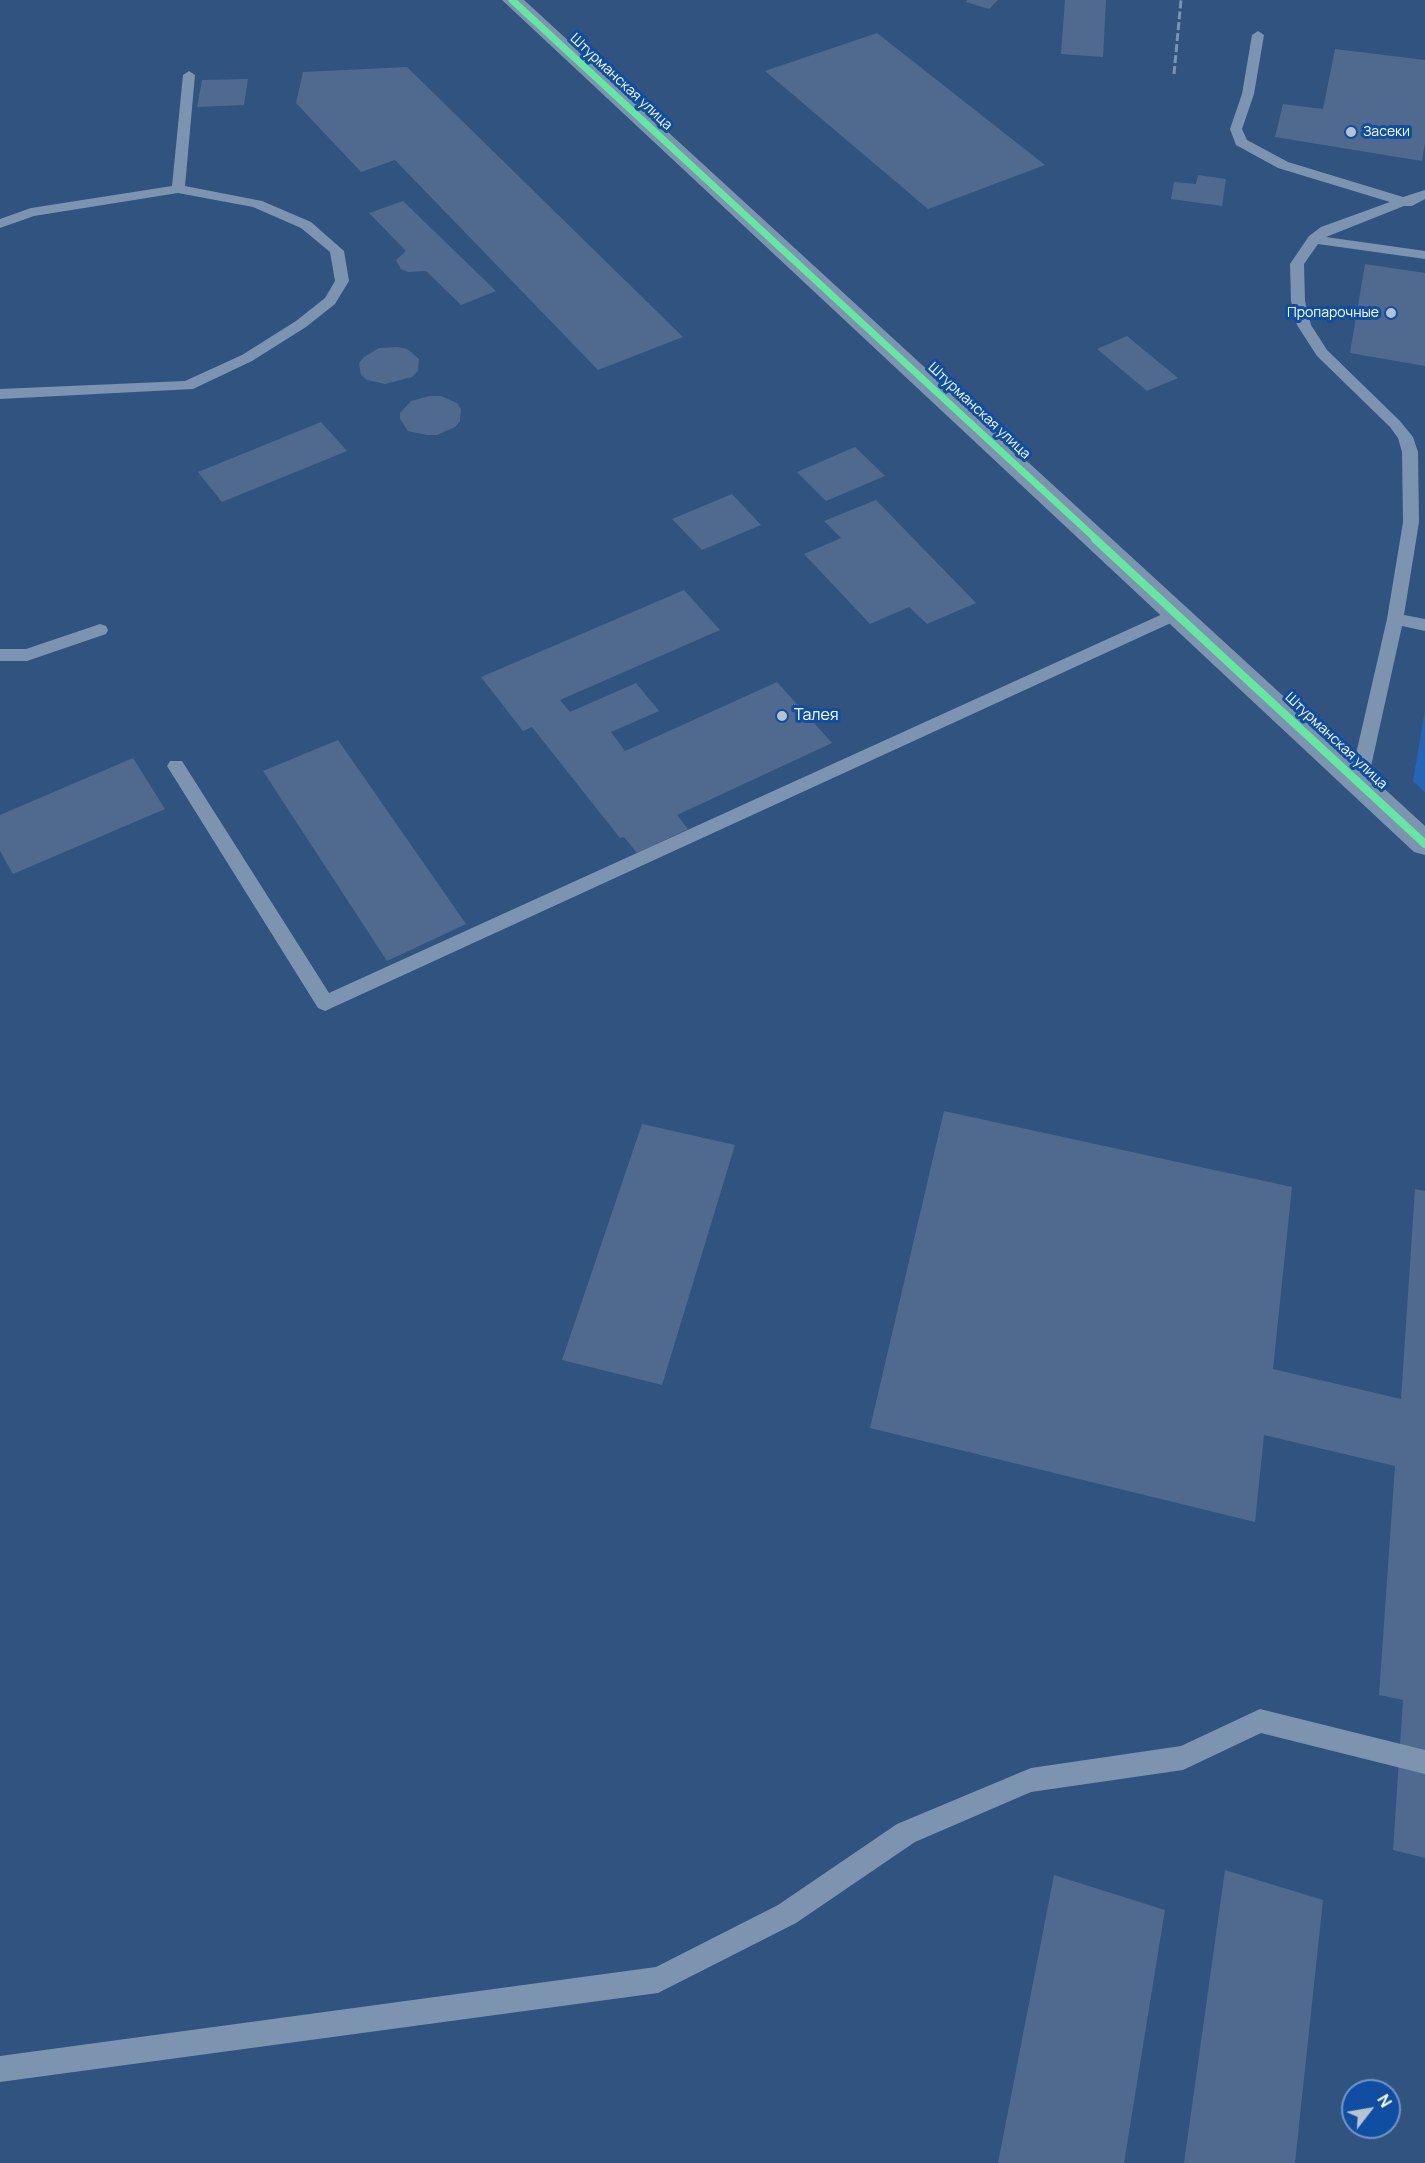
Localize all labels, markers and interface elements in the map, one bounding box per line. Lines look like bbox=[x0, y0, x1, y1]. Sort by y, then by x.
street label: Штурманская улица bbox=[566, 30, 676, 134]
place label: Засеки bbox=[1363, 124, 1410, 140]
marker: Засеки bbox=[1344, 125, 1358, 139]
place label: Пропарочные bbox=[1287, 305, 1379, 321]
marker: Пропарочные bbox=[1384, 306, 1398, 320]
street label: Штурманская улица bbox=[924, 359, 1034, 463]
street label: Штурманская улица bbox=[1281, 689, 1391, 793]
place label: Талея bbox=[794, 706, 839, 726]
marker: Талея bbox=[775, 709, 789, 723]
north arrow bbox=[1341, 2079, 1401, 2139]
text: N bbox=[1372, 2090, 1397, 2111]

